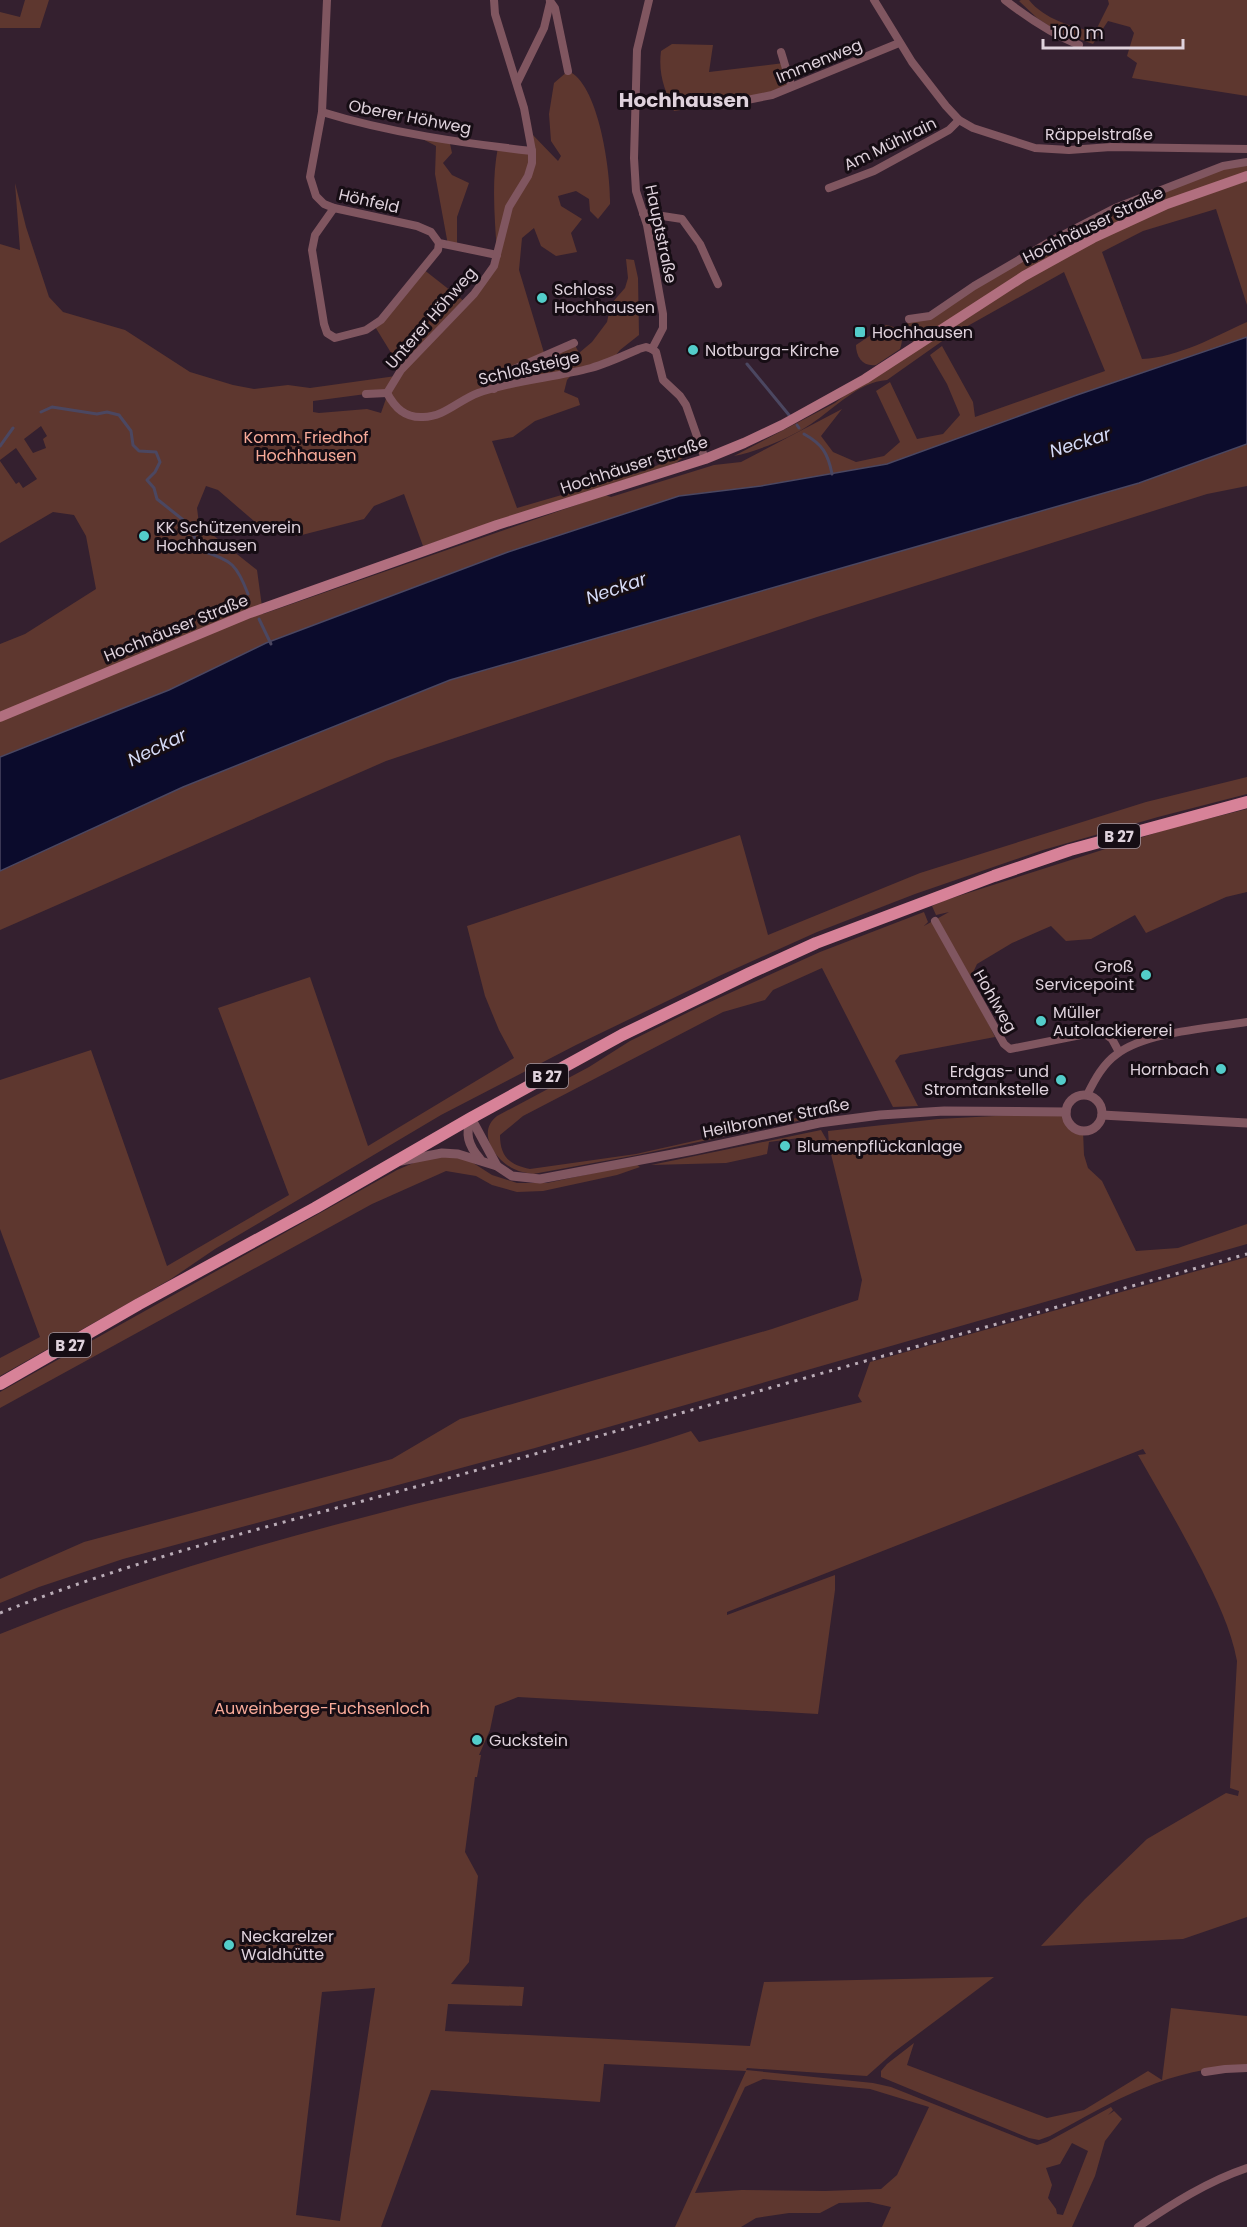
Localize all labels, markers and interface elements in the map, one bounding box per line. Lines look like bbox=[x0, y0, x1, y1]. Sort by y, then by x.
scale bar bbox=[1043, 12, 1182, 50]
text: 100 m bbox=[1052, 20, 1104, 45]
street label: Immenweg bbox=[773, 33, 865, 89]
district label: Hochhausen bbox=[619, 86, 749, 114]
street label: Oberer Höhweg bbox=[347, 94, 473, 140]
street label: Am Mühlrain bbox=[840, 112, 940, 176]
street label: Räppelstraße bbox=[1045, 123, 1153, 146]
street label: Hochhäuser Straße bbox=[1019, 181, 1167, 269]
street label: Hauptstraße bbox=[639, 182, 683, 286]
street label: Höhfeld bbox=[336, 183, 402, 219]
street label: Unterer Höhweg bbox=[380, 262, 482, 374]
place label: Schloss Hochhausen bbox=[554, 278, 655, 319]
marker: Schloss Hochhausen bbox=[535, 291, 549, 305]
place label: Hochhausen bbox=[872, 321, 973, 344]
marker: Hochhausen bbox=[853, 325, 867, 339]
place label: Notburga-Kirche bbox=[705, 339, 839, 362]
marker: Notburga-Kirche bbox=[686, 343, 700, 357]
street label: Schloßsteige bbox=[476, 345, 582, 391]
water label: Neckar bbox=[1046, 420, 1115, 463]
park label: Komm. Friedhof Hochhausen bbox=[244, 426, 368, 467]
street label: Hochhäuser Straße bbox=[557, 430, 711, 500]
place label: KK Schützenverein Hochhausen bbox=[156, 516, 301, 557]
marker: KK Schützenverein Hochhausen bbox=[137, 529, 151, 543]
water label: Neckar bbox=[582, 566, 651, 610]
street label: Hochhäuser Straße bbox=[100, 588, 252, 667]
water label: Neckar bbox=[123, 721, 192, 772]
road number: B 27 bbox=[1098, 824, 1140, 848]
place label: Groß Servicepoint bbox=[1035, 955, 1134, 996]
street label: Hohlweg bbox=[968, 965, 1022, 1037]
marker: Groß Servicepoint bbox=[1139, 968, 1153, 982]
place label: Müller Autolackiererei bbox=[1053, 1001, 1172, 1042]
marker: Müller Autolackiererei bbox=[1034, 1014, 1048, 1028]
place label: Hornbach bbox=[1130, 1058, 1209, 1081]
place label: Erdgas- und Stromtankstelle bbox=[924, 1060, 1049, 1101]
marker: Hornbach bbox=[1214, 1062, 1228, 1076]
road number: B 27 bbox=[526, 1064, 568, 1088]
marker: Erdgas- und Stromtankstelle bbox=[1054, 1073, 1068, 1087]
street label: Heilbronner Straße bbox=[700, 1092, 852, 1144]
place label: Blumenpflückanlage bbox=[797, 1135, 962, 1158]
marker: Blumenpflückanlage bbox=[778, 1139, 792, 1153]
road number: B 27 bbox=[49, 1333, 91, 1357]
park label: Auweinberge-Fuchsenloch bbox=[214, 1697, 430, 1720]
place label: Guckstein bbox=[489, 1729, 568, 1752]
marker: Guckstein bbox=[470, 1733, 484, 1747]
place label: Neckarelzer Waldhütte bbox=[241, 1925, 334, 1966]
marker: Neckarelzer Waldhütte bbox=[222, 1938, 236, 1952]

